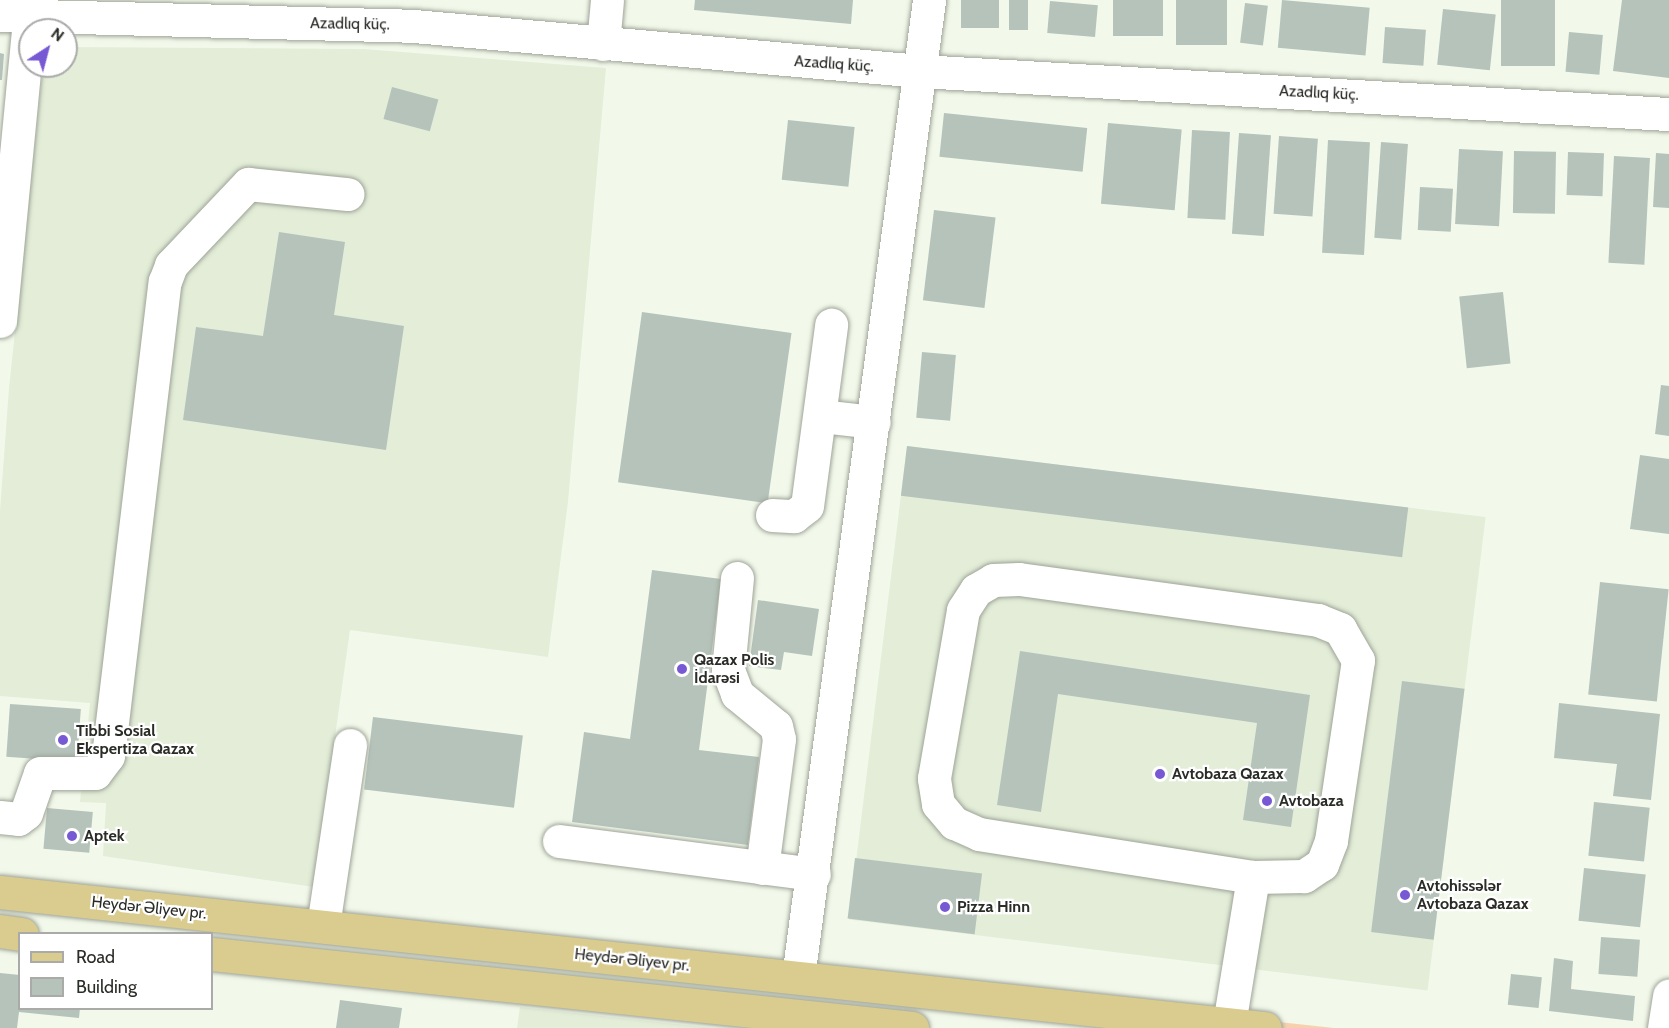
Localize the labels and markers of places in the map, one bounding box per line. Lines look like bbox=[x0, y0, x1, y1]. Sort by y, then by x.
place label: Qazax Polis İdarəsi bbox=[694, 650, 774, 688]
marker: Qazax Polis İdarəsi bbox=[675, 662, 689, 676]
place label: Tibbi Sosial Ekspertiza Qazax bbox=[76, 721, 194, 759]
marker: Tibbi Sosial Ekspertiza Qazax bbox=[54, 731, 72, 749]
place label: Avtobaza Qazax bbox=[1172, 764, 1284, 784]
marker: Avtobaza Qazax bbox=[1153, 767, 1167, 781]
place label: Avtobaza bbox=[1279, 791, 1344, 811]
marker: Avtobaza bbox=[1260, 794, 1274, 808]
place label: Aptek bbox=[84, 826, 125, 846]
marker: Aptek bbox=[65, 829, 79, 843]
place label: Avtohissələr Avtobaza Qazax bbox=[1417, 876, 1529, 914]
marker: Avtohissələr Avtobaza Qazax bbox=[1398, 888, 1412, 902]
place label: Pizza Hinn bbox=[957, 897, 1030, 917]
marker: Pizza Hinn bbox=[938, 900, 952, 914]

